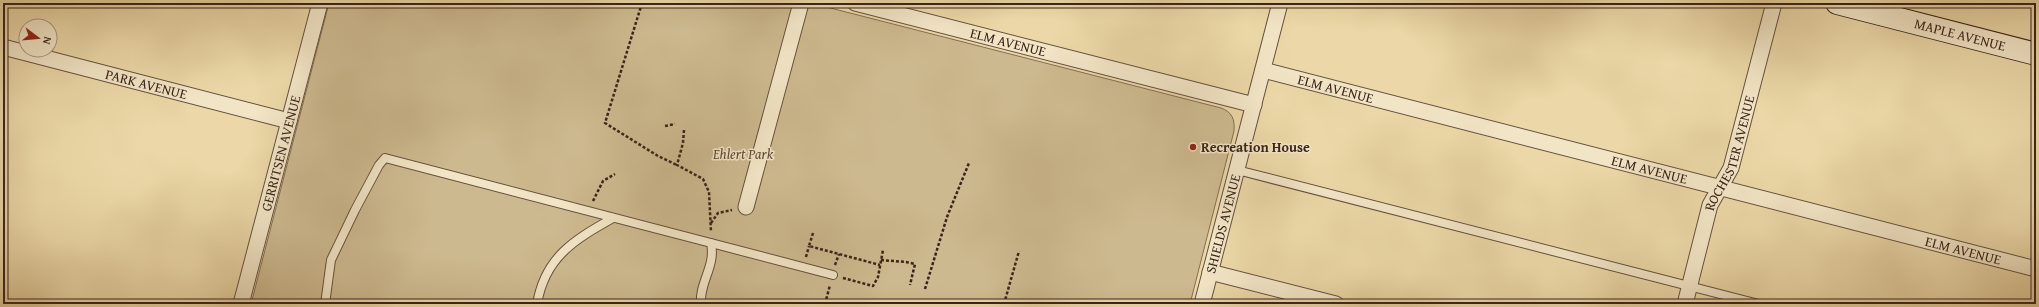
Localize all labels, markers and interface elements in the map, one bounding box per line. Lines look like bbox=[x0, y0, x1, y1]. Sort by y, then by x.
street label: MAPLE AVENUE bbox=[1912, 13, 2008, 56]
north arrow bbox=[18, 18, 58, 58]
street label: ELM AVENUE bbox=[968, 23, 1048, 61]
text: N bbox=[39, 35, 56, 47]
street label: PARK AVENUE bbox=[103, 64, 189, 104]
street label: ELM AVENUE bbox=[1296, 69, 1376, 108]
street label: GERRITSEN AVENUE bbox=[256, 93, 305, 213]
street label: ROCHESTER AVENUE bbox=[1699, 93, 1760, 213]
place label: Recreation House bbox=[1201, 137, 1310, 157]
marker: Recreation House bbox=[1188, 142, 1198, 152]
park label: Ehlert Park bbox=[712, 144, 774, 164]
street label: ELM AVENUE bbox=[1609, 150, 1689, 189]
street label: SHIELDS AVENUE bbox=[1200, 172, 1245, 276]
street label: ELM AVENUE bbox=[1923, 231, 2003, 270]

